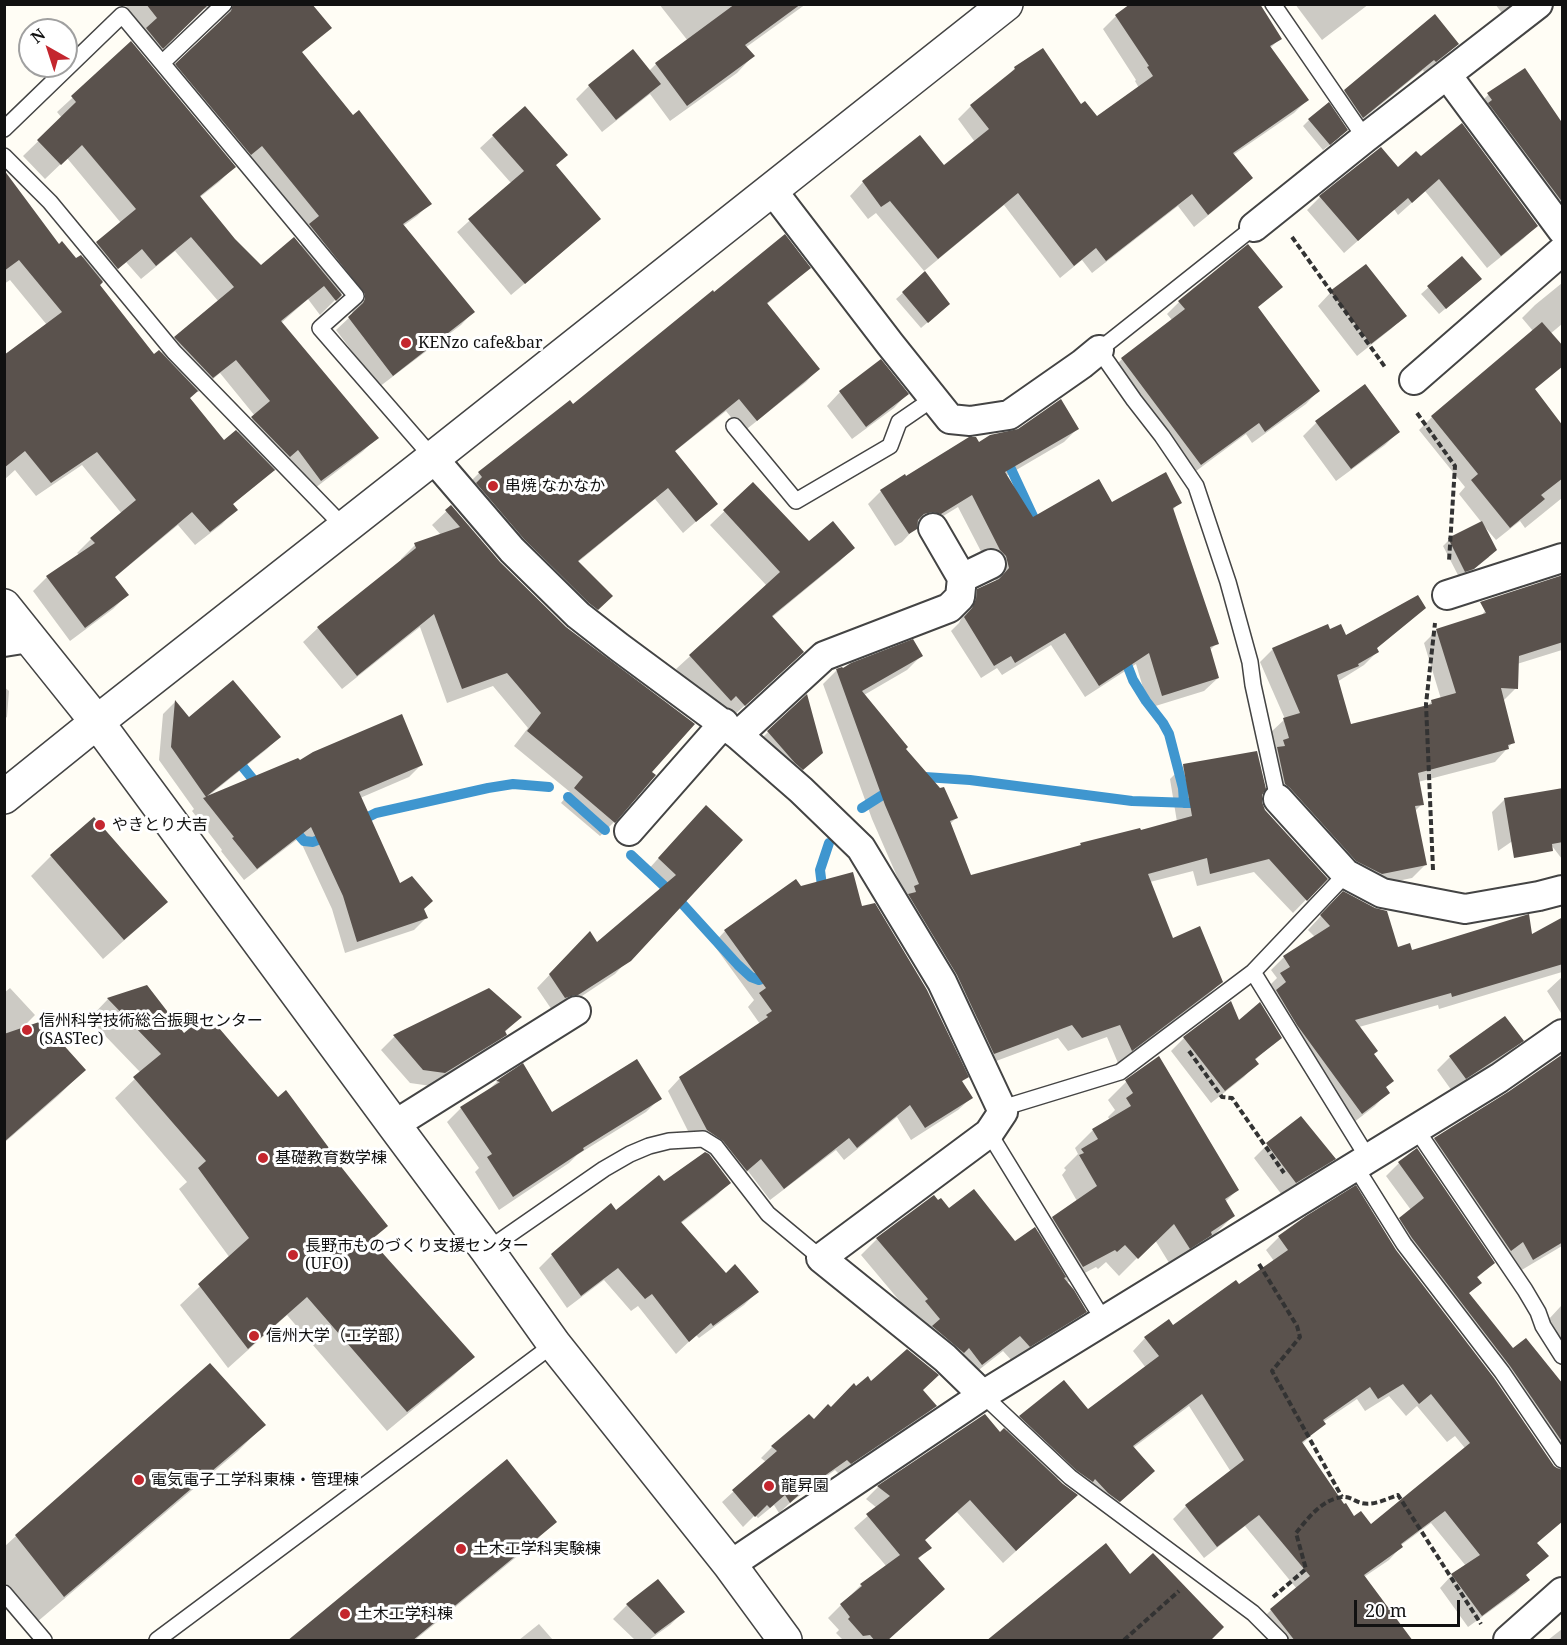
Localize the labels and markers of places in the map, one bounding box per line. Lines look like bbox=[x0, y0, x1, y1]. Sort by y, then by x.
place label: KENzo cafe&bar bbox=[418, 333, 543, 353]
marker: KENzo cafe&bar bbox=[399, 336, 413, 350]
place label: 串焼 なかなか bbox=[505, 476, 605, 496]
marker: 串焼 なかなか bbox=[486, 479, 500, 493]
place label: やきとり大吉 bbox=[112, 815, 208, 835]
marker: やきとり大吉 bbox=[93, 818, 107, 832]
place label: 信州科学技術総合振興センター (SASTec) bbox=[39, 1011, 263, 1049]
marker: 信州科学技術総合振興センター (SASTec) bbox=[20, 1023, 34, 1037]
place label: 基礎教育数学棟 bbox=[275, 1148, 387, 1168]
marker: 基礎教育数学棟 bbox=[256, 1151, 270, 1165]
place label: 長野市ものづくり支援センター (UFO) bbox=[305, 1236, 529, 1274]
marker: 長野市ものづくり支援センター (UFO) bbox=[286, 1248, 300, 1262]
place label: 信州大学（工学部） bbox=[266, 1326, 410, 1346]
marker: 信州大学（工学部） bbox=[247, 1329, 261, 1343]
place label: 電気電子工学科東棟・管理棟 bbox=[151, 1470, 359, 1490]
marker: 電気電子工学科東棟・管理棟 bbox=[132, 1473, 146, 1487]
place label: 龍昇園 bbox=[781, 1476, 829, 1496]
marker: 龍昇園 bbox=[762, 1479, 776, 1493]
place label: 土木工学科実験棟 bbox=[473, 1539, 601, 1559]
marker: 土木工学科実験棟 bbox=[454, 1542, 468, 1556]
place label: 土木工学科棟 bbox=[357, 1604, 453, 1624]
marker: 土木工学科棟 bbox=[338, 1607, 352, 1621]

